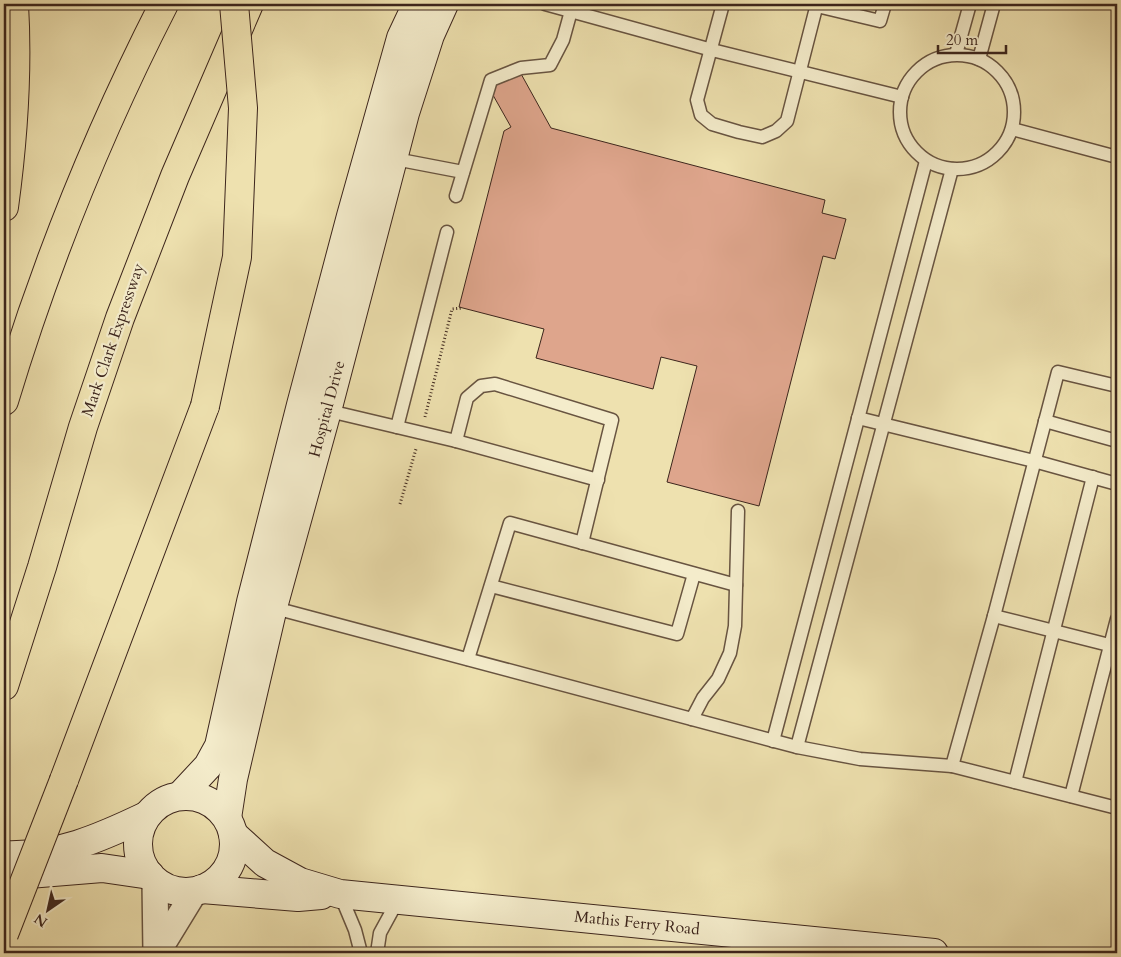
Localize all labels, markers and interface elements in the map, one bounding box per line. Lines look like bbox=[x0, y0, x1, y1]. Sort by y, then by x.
scale bar bbox=[938, 22, 1006, 54]
text: 20 m bbox=[946, 30, 978, 50]
street label: Mark Clark Expressway bbox=[76, 260, 150, 420]
street label: Hospital Drive bbox=[304, 358, 350, 460]
north arrow bbox=[22, 884, 72, 934]
street label: Mathis Ferry Road bbox=[573, 905, 701, 941]
text: N bbox=[31, 909, 51, 932]

